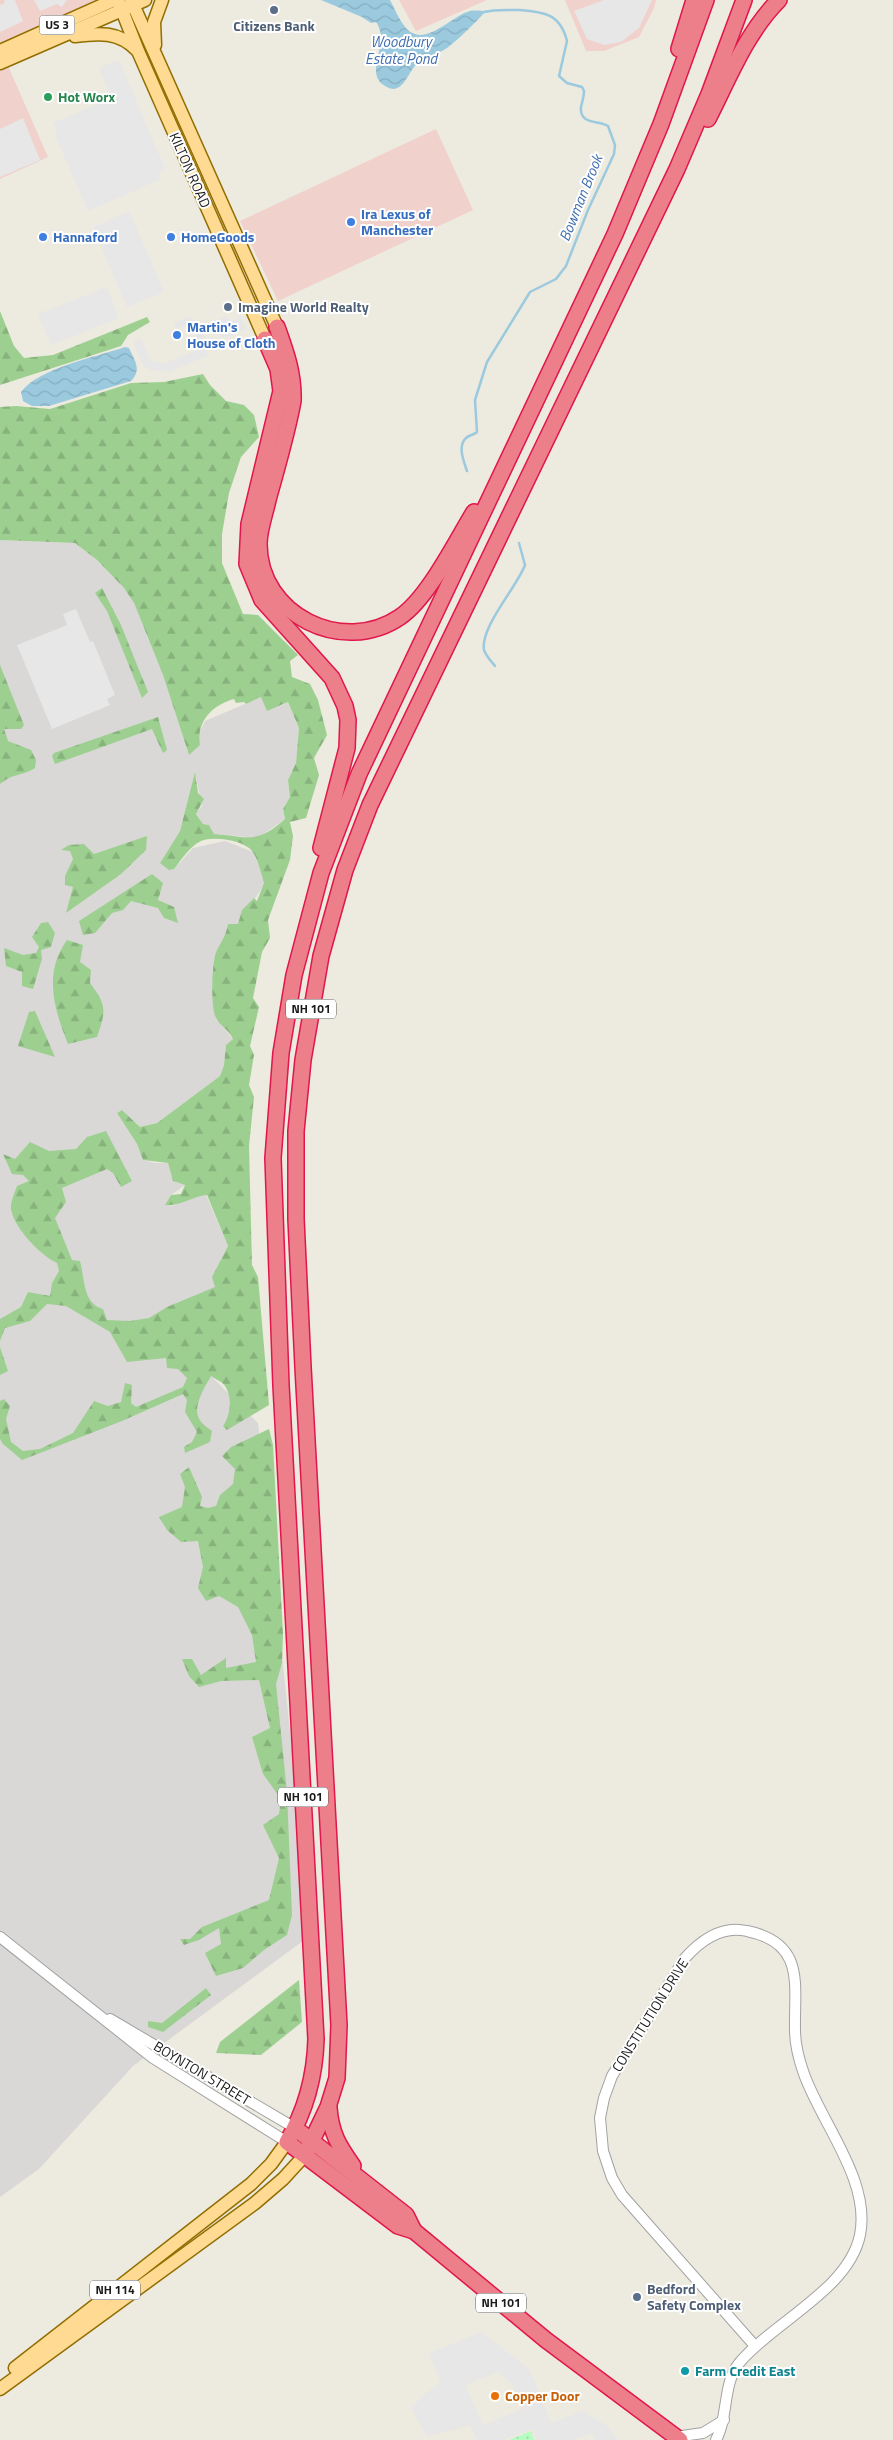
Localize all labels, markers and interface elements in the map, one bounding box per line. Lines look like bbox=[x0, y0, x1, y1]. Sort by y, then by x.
marker: Citizens Bank bbox=[268, 4, 280, 16]
place label: Citizens Bank bbox=[233, 15, 316, 36]
road number: US 3 bbox=[40, 16, 74, 34]
water label: Woodbury Estate Pond bbox=[365, 30, 438, 70]
place label: Hot Worx bbox=[58, 86, 115, 107]
marker: Hot Worx bbox=[42, 91, 54, 103]
street label: KILTON ROAD bbox=[164, 129, 216, 211]
water label: Bowman Brook bbox=[553, 149, 609, 245]
place label: Ira Lexus of Manchester bbox=[361, 203, 433, 240]
marker: Ira Lexus of Manchester bbox=[345, 216, 357, 228]
place label: Hannaford bbox=[53, 226, 118, 247]
place label: HomeGoods bbox=[181, 226, 255, 247]
marker: Hannaford bbox=[37, 231, 49, 243]
marker: HomeGoods bbox=[165, 231, 177, 243]
place label: Imagine World Realty bbox=[238, 296, 369, 317]
marker: Imagine World Realty bbox=[222, 301, 234, 313]
place label: Martin's House of Cloth bbox=[187, 316, 276, 353]
marker: Martin's House of Cloth bbox=[171, 329, 183, 341]
road number: NH 101 bbox=[286, 1000, 336, 1019]
road number: NH 101 bbox=[278, 1788, 328, 1806]
street label: CONSTITUTION DRIVE bbox=[606, 1954, 693, 2076]
street label: BOYNTON STREET bbox=[150, 2035, 255, 2110]
place label: Bedford Safety Complex bbox=[647, 2278, 741, 2315]
road number: NH 114 bbox=[90, 2280, 140, 2300]
marker: Bedford Safety Complex bbox=[631, 2291, 643, 2303]
road number: NH 101 bbox=[476, 2294, 526, 2312]
place label: Farm Credit East bbox=[695, 2360, 795, 2381]
marker: Farm Credit East bbox=[679, 2365, 691, 2377]
place label: Copper Door bbox=[505, 2385, 580, 2406]
marker: Copper Door bbox=[489, 2390, 501, 2402]

